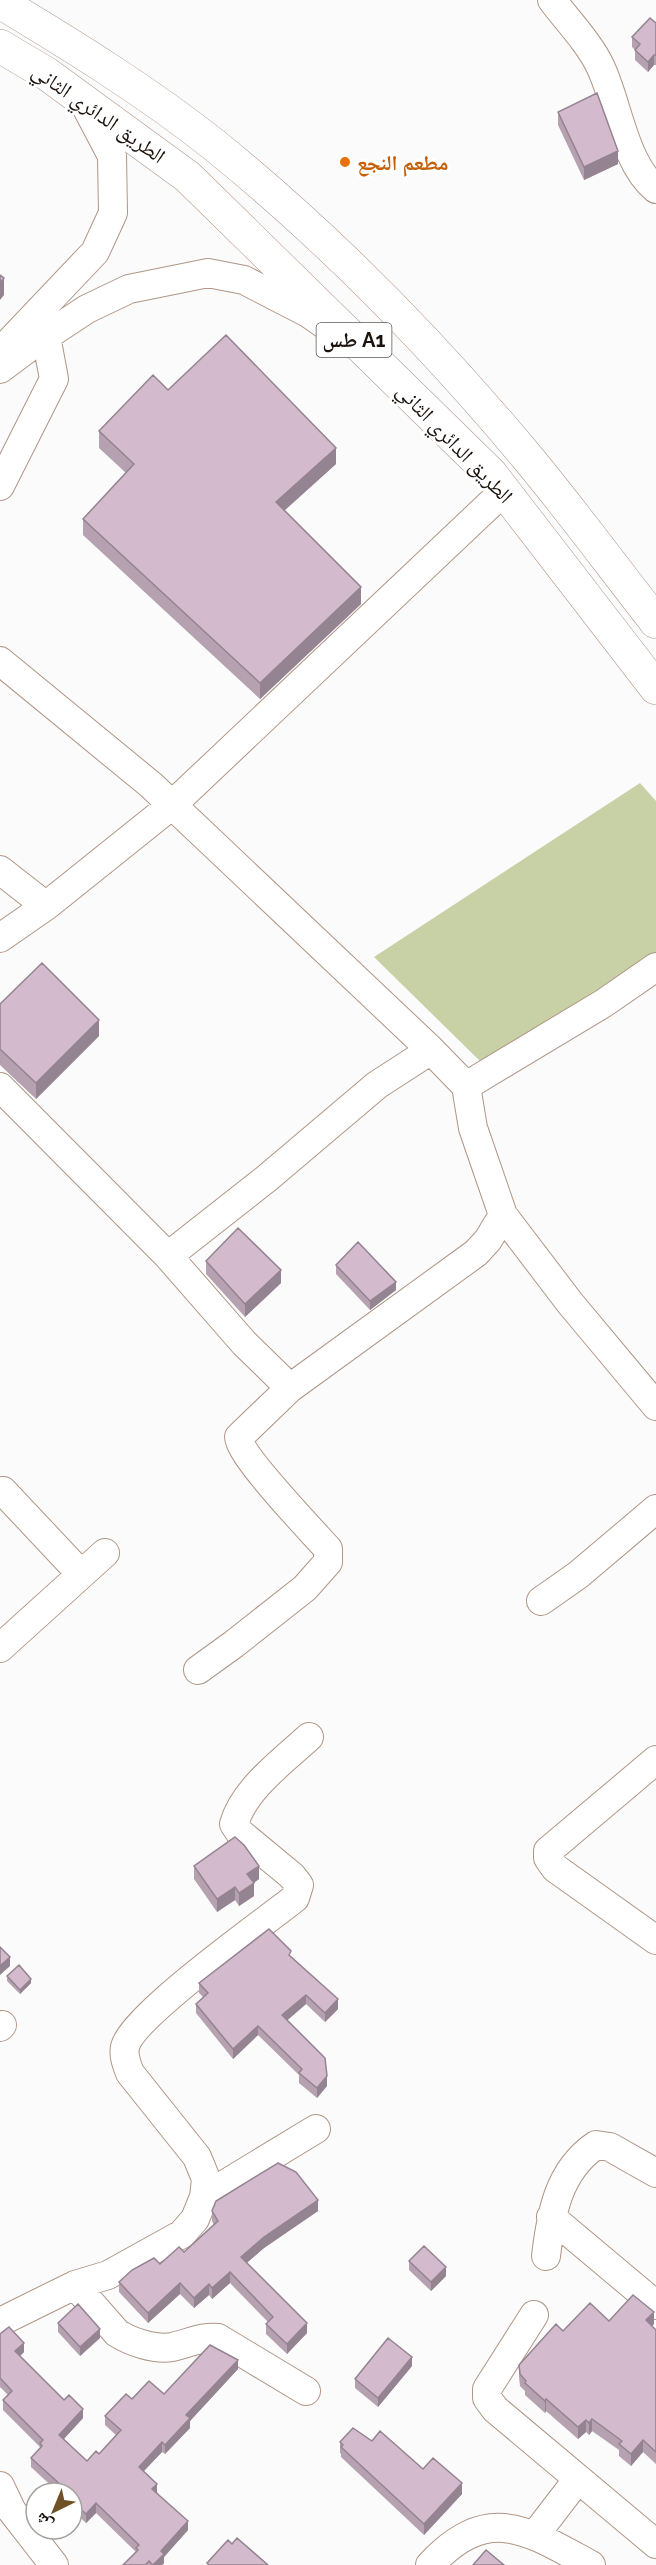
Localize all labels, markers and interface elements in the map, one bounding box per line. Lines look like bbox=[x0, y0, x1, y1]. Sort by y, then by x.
street label: الطريق الدائري الثاني bbox=[25, 58, 170, 172]
place label: مطعم النجع bbox=[357, 150, 448, 177]
marker: مطعم النجع bbox=[338, 155, 352, 169]
road number: طس A1 bbox=[316, 323, 392, 357]
street label: الطريق الدائري الثاني bbox=[388, 378, 518, 511]
north arrow bbox=[24, 2481, 84, 2541]
text: ش bbox=[31, 2509, 57, 2534]

